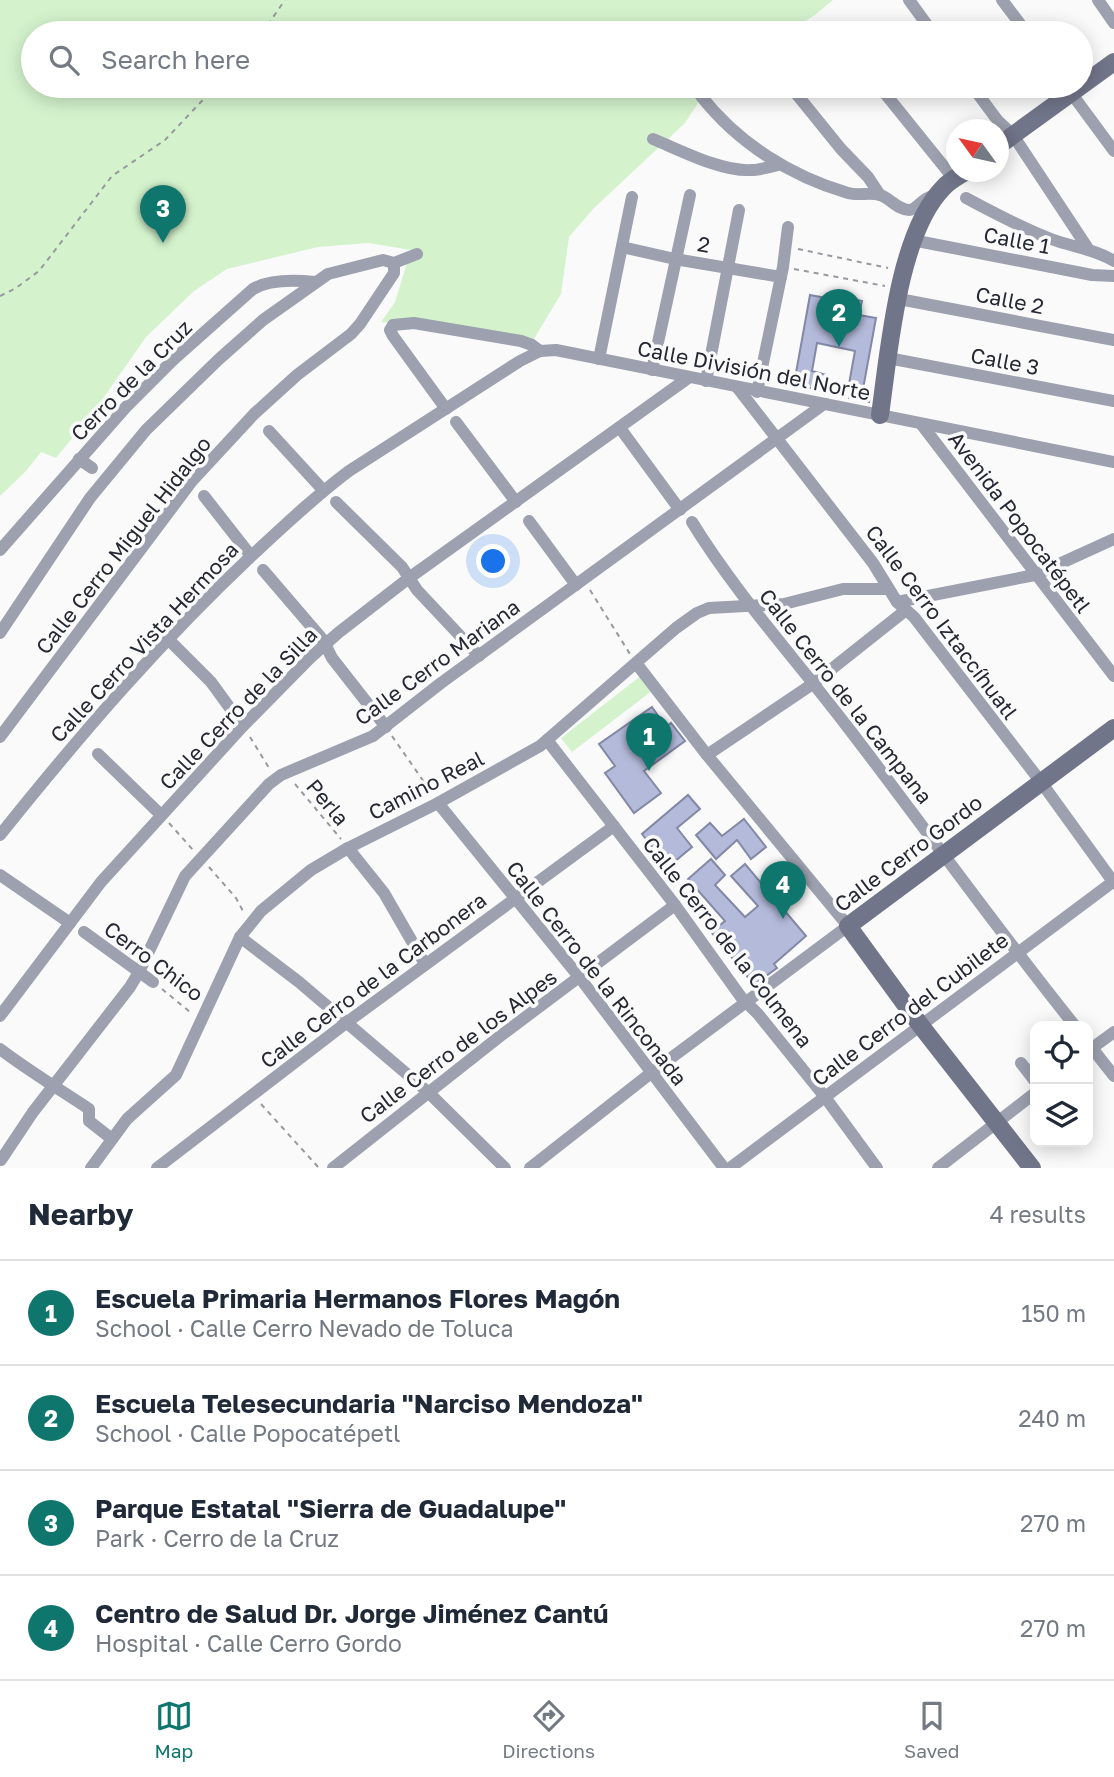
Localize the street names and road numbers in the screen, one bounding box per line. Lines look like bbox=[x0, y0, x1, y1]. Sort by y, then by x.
street label: Calle 1 bbox=[982, 221, 1052, 259]
street label: 2 bbox=[696, 230, 712, 258]
street label: Calle 2 bbox=[974, 281, 1046, 319]
street label: Cerro de la Cruz bbox=[65, 314, 197, 446]
street label: Calle División del Norte bbox=[635, 335, 873, 405]
street label: Calle 3 bbox=[969, 342, 1041, 380]
street label: Avenida Popocatépetl bbox=[943, 426, 1097, 618]
street label: Calle Cerro Miguel Hidalgo bbox=[30, 431, 216, 659]
street label: Calle Cerro Iztaccíhuatl bbox=[860, 520, 1024, 724]
street label: Calle Cerro Vista Hermosa bbox=[44, 537, 244, 747]
street label: Calle Cerro de la Campana bbox=[754, 583, 938, 809]
street label: Calle Cerro Mariana bbox=[349, 593, 525, 731]
street label: Calle Cerro de la Silla bbox=[154, 621, 322, 795]
street label: Camino Real bbox=[364, 745, 488, 825]
street label: Perla bbox=[301, 774, 355, 830]
street label: Calle Cerro Gordo bbox=[829, 789, 987, 917]
street label: Calle Cerro de la Colmena bbox=[638, 831, 818, 1053]
street label: Calle Cerro de la Rinconada bbox=[501, 855, 693, 1091]
street label: Calle Cerro de la Carbonera bbox=[255, 886, 491, 1074]
street label: Cerro Chico bbox=[99, 915, 209, 1007]
street label: Calle Cerro del Cubilete bbox=[807, 927, 1013, 1091]
street label: Calle Cerro de los Alpes bbox=[354, 963, 562, 1129]

